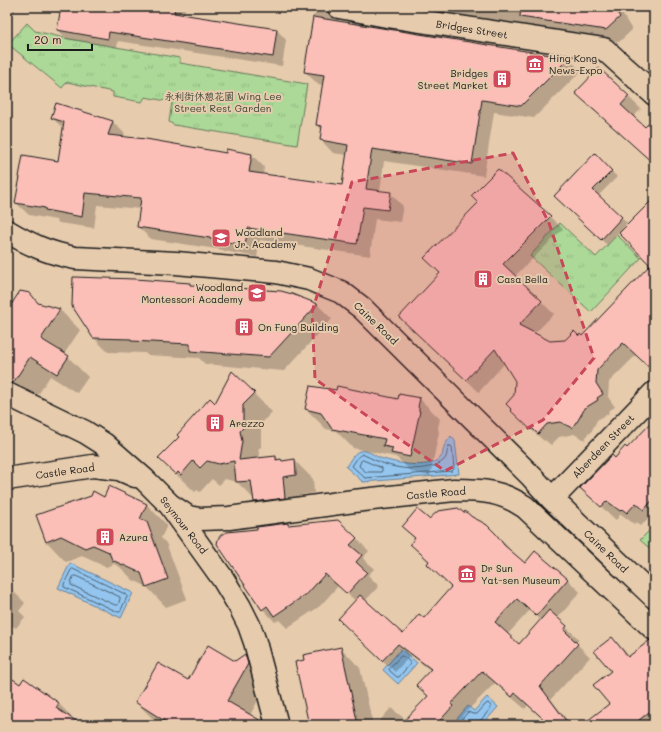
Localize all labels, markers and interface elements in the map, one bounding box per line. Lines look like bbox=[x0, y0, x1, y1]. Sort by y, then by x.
street label: Bridges Street bbox=[435, 16, 509, 42]
scale bar bbox=[28, 26, 92, 52]
text: 20 m bbox=[34, 31, 62, 47]
place label: Hing Kong News-Expo bbox=[549, 51, 602, 77]
museum icon: Hing Kong News-Expo bbox=[524, 53, 546, 75]
place label: Bridges Street Market bbox=[418, 66, 488, 92]
building icon: Bridges Street Market bbox=[491, 68, 513, 90]
park label: 永利街休憩花園 Wing Lee Street Rest Garden bbox=[164, 89, 282, 115]
place label: Woodland Jr. Academy bbox=[235, 225, 296, 251]
school or university icon: Woodland Jr. Academy bbox=[210, 227, 232, 249]
building icon: Casa Bella bbox=[472, 268, 494, 290]
place label: Casa Bella bbox=[497, 272, 548, 286]
place label: Woodland Montessori Academy bbox=[141, 280, 243, 306]
school or university icon: Woodland Montessori Academy bbox=[246, 282, 268, 304]
street label: Caine Road bbox=[351, 298, 401, 348]
building icon: On Fung Building bbox=[233, 316, 255, 338]
place label: On Fung Building bbox=[258, 320, 338, 334]
street label: Aberdeen Street bbox=[569, 411, 637, 481]
building icon: Arezzo bbox=[204, 412, 226, 434]
place label: Arezzo bbox=[229, 416, 264, 430]
street label: Castle Road bbox=[35, 460, 95, 482]
street label: Castle Road bbox=[406, 483, 466, 503]
street label: Seymour Road bbox=[157, 493, 211, 557]
building icon: Azura bbox=[94, 526, 116, 548]
street label: Caine Road bbox=[581, 526, 631, 576]
place label: Azura bbox=[119, 530, 148, 544]
place label: Dr Sun Yat-sen Museum bbox=[481, 561, 560, 587]
museum icon: Dr Sun Yat-sen Museum bbox=[456, 563, 478, 585]

